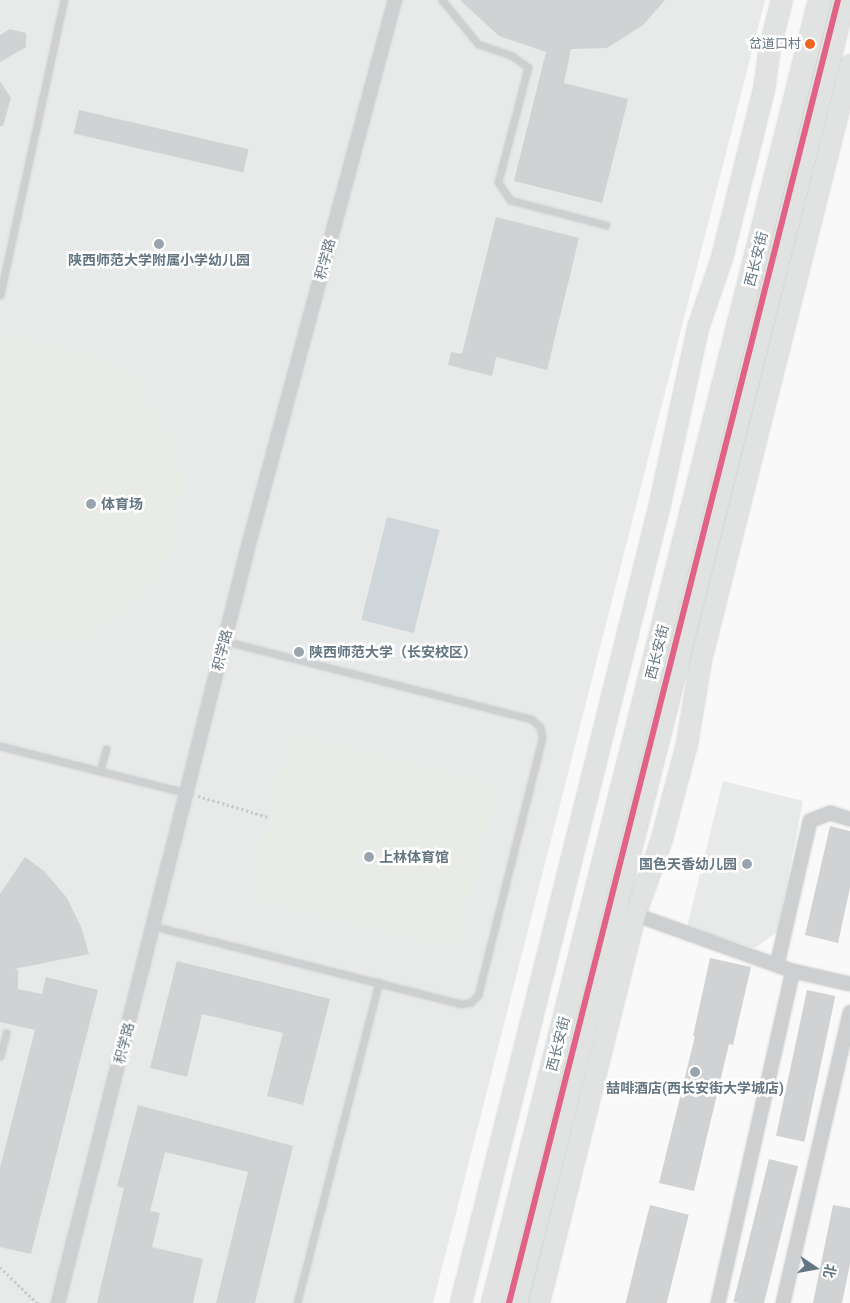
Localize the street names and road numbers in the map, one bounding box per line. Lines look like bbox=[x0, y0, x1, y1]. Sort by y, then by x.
street label: 西长安街 bbox=[741, 230, 771, 288]
street label: 积学路 bbox=[311, 237, 339, 281]
street label: 西长安街 bbox=[642, 623, 672, 681]
street label: 积学路 bbox=[209, 628, 235, 672]
street label: 西长安街 bbox=[543, 1015, 573, 1073]
street label: 积学路 bbox=[111, 1021, 137, 1065]

